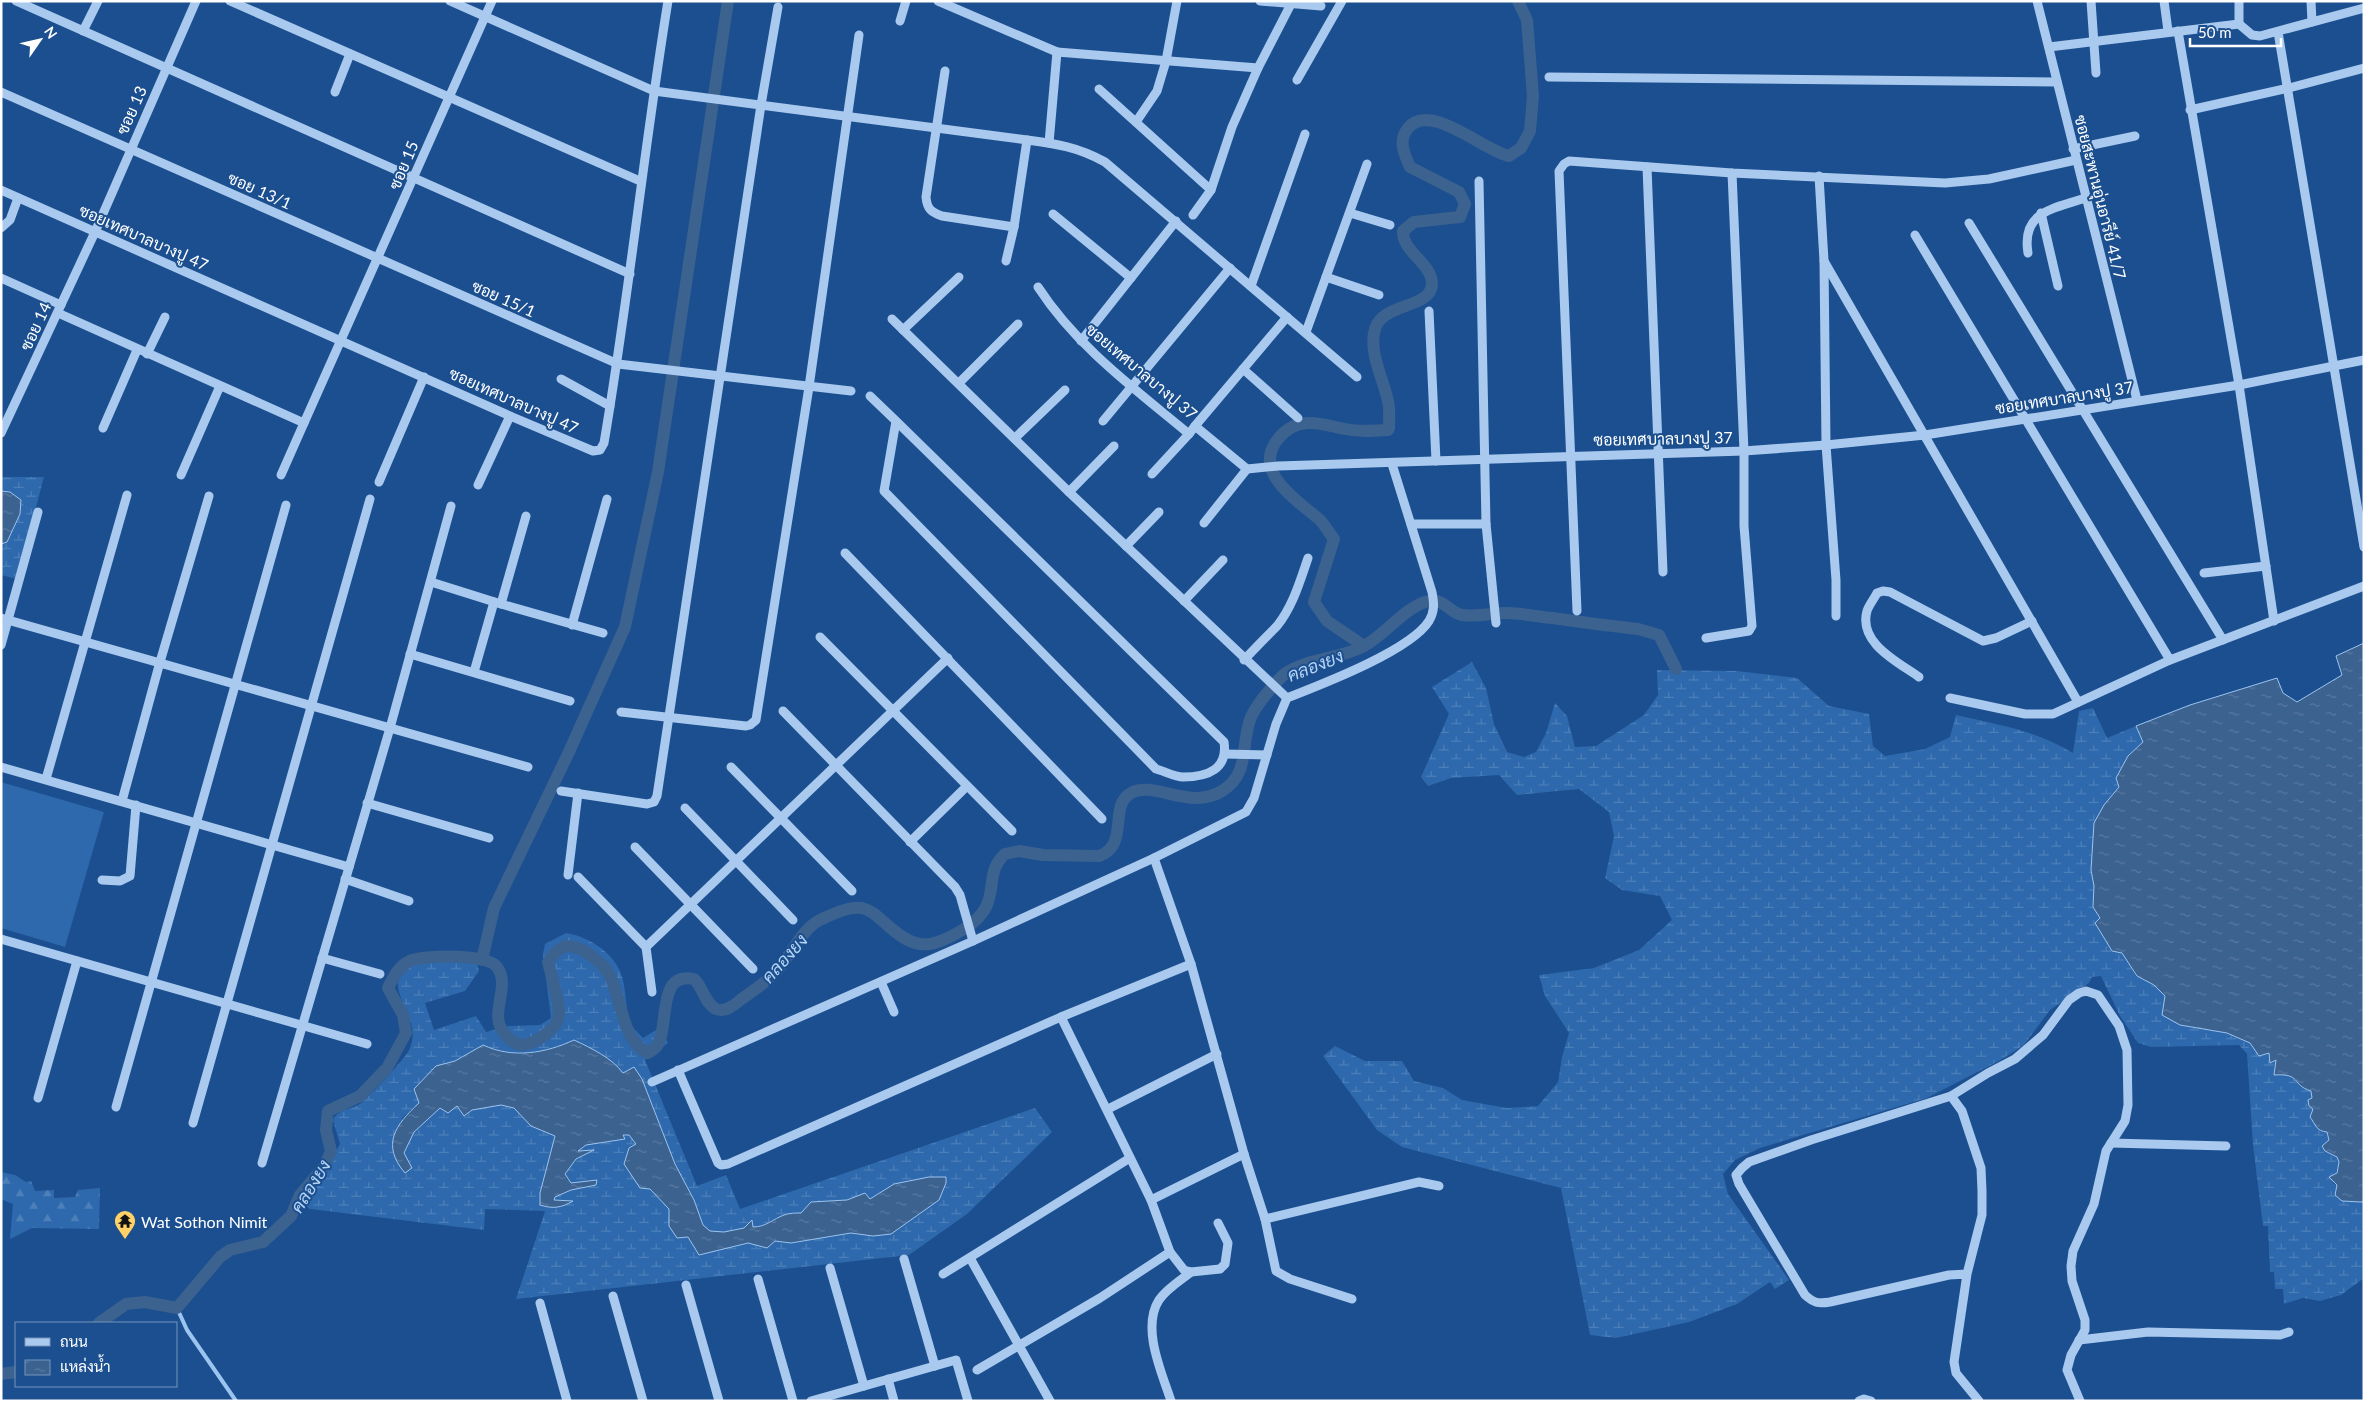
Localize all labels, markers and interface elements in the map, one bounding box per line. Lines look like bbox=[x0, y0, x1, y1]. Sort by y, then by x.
north arrow bbox=[15, 15, 65, 65]
scale bar bbox=[2190, 15, 2281, 47]
text: N bbox=[41, 23, 61, 42]
text: 50 m bbox=[2198, 23, 2232, 41]
street label: ซอย 13 bbox=[112, 83, 150, 137]
street label: ซอยสะพานอุ่นอารีย์ 41/7 bbox=[2068, 112, 2133, 282]
street label: ซอย 15 bbox=[384, 138, 422, 192]
street label: ซอย 13/1 bbox=[225, 168, 295, 212]
street label: ซอยเทศบาลบางปู 47 bbox=[75, 200, 212, 277]
street label: ซอย 15/1 bbox=[469, 276, 539, 320]
street label: ซอย 14 bbox=[16, 299, 54, 353]
street label: ซอยเทศบาลบางปู 37 bbox=[1081, 319, 1201, 425]
street label: ซอยเทศบาลบางปู 47 bbox=[445, 363, 582, 440]
street label: ซอยเทศบาลบางปู 37 bbox=[1994, 377, 2135, 420]
street label: ซอยเทศบาลบางปู 37 bbox=[1593, 427, 1733, 452]
water label: คลองยง bbox=[1284, 644, 1346, 686]
water label: คลองยง bbox=[756, 929, 812, 987]
water label: คลองยง bbox=[285, 1155, 335, 1217]
temple icon: Wat Sothon Nimit bbox=[113, 1209, 137, 1240]
place label: Wat Sothon Nimit bbox=[141, 1212, 268, 1231]
legend bbox=[15, 1322, 178, 1387]
text: ถนน bbox=[60, 1332, 88, 1350]
text: แหล่งน้ำ bbox=[60, 1354, 111, 1375]

